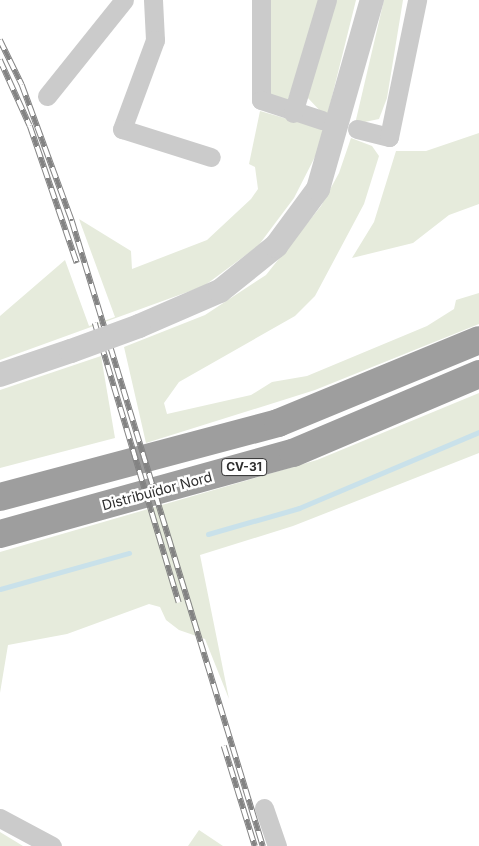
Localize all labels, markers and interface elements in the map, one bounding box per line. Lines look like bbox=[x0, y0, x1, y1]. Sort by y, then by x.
road number: CV-31 bbox=[220, 458, 268, 477]
street label: Distribuïdor Nord bbox=[100, 468, 214, 514]

